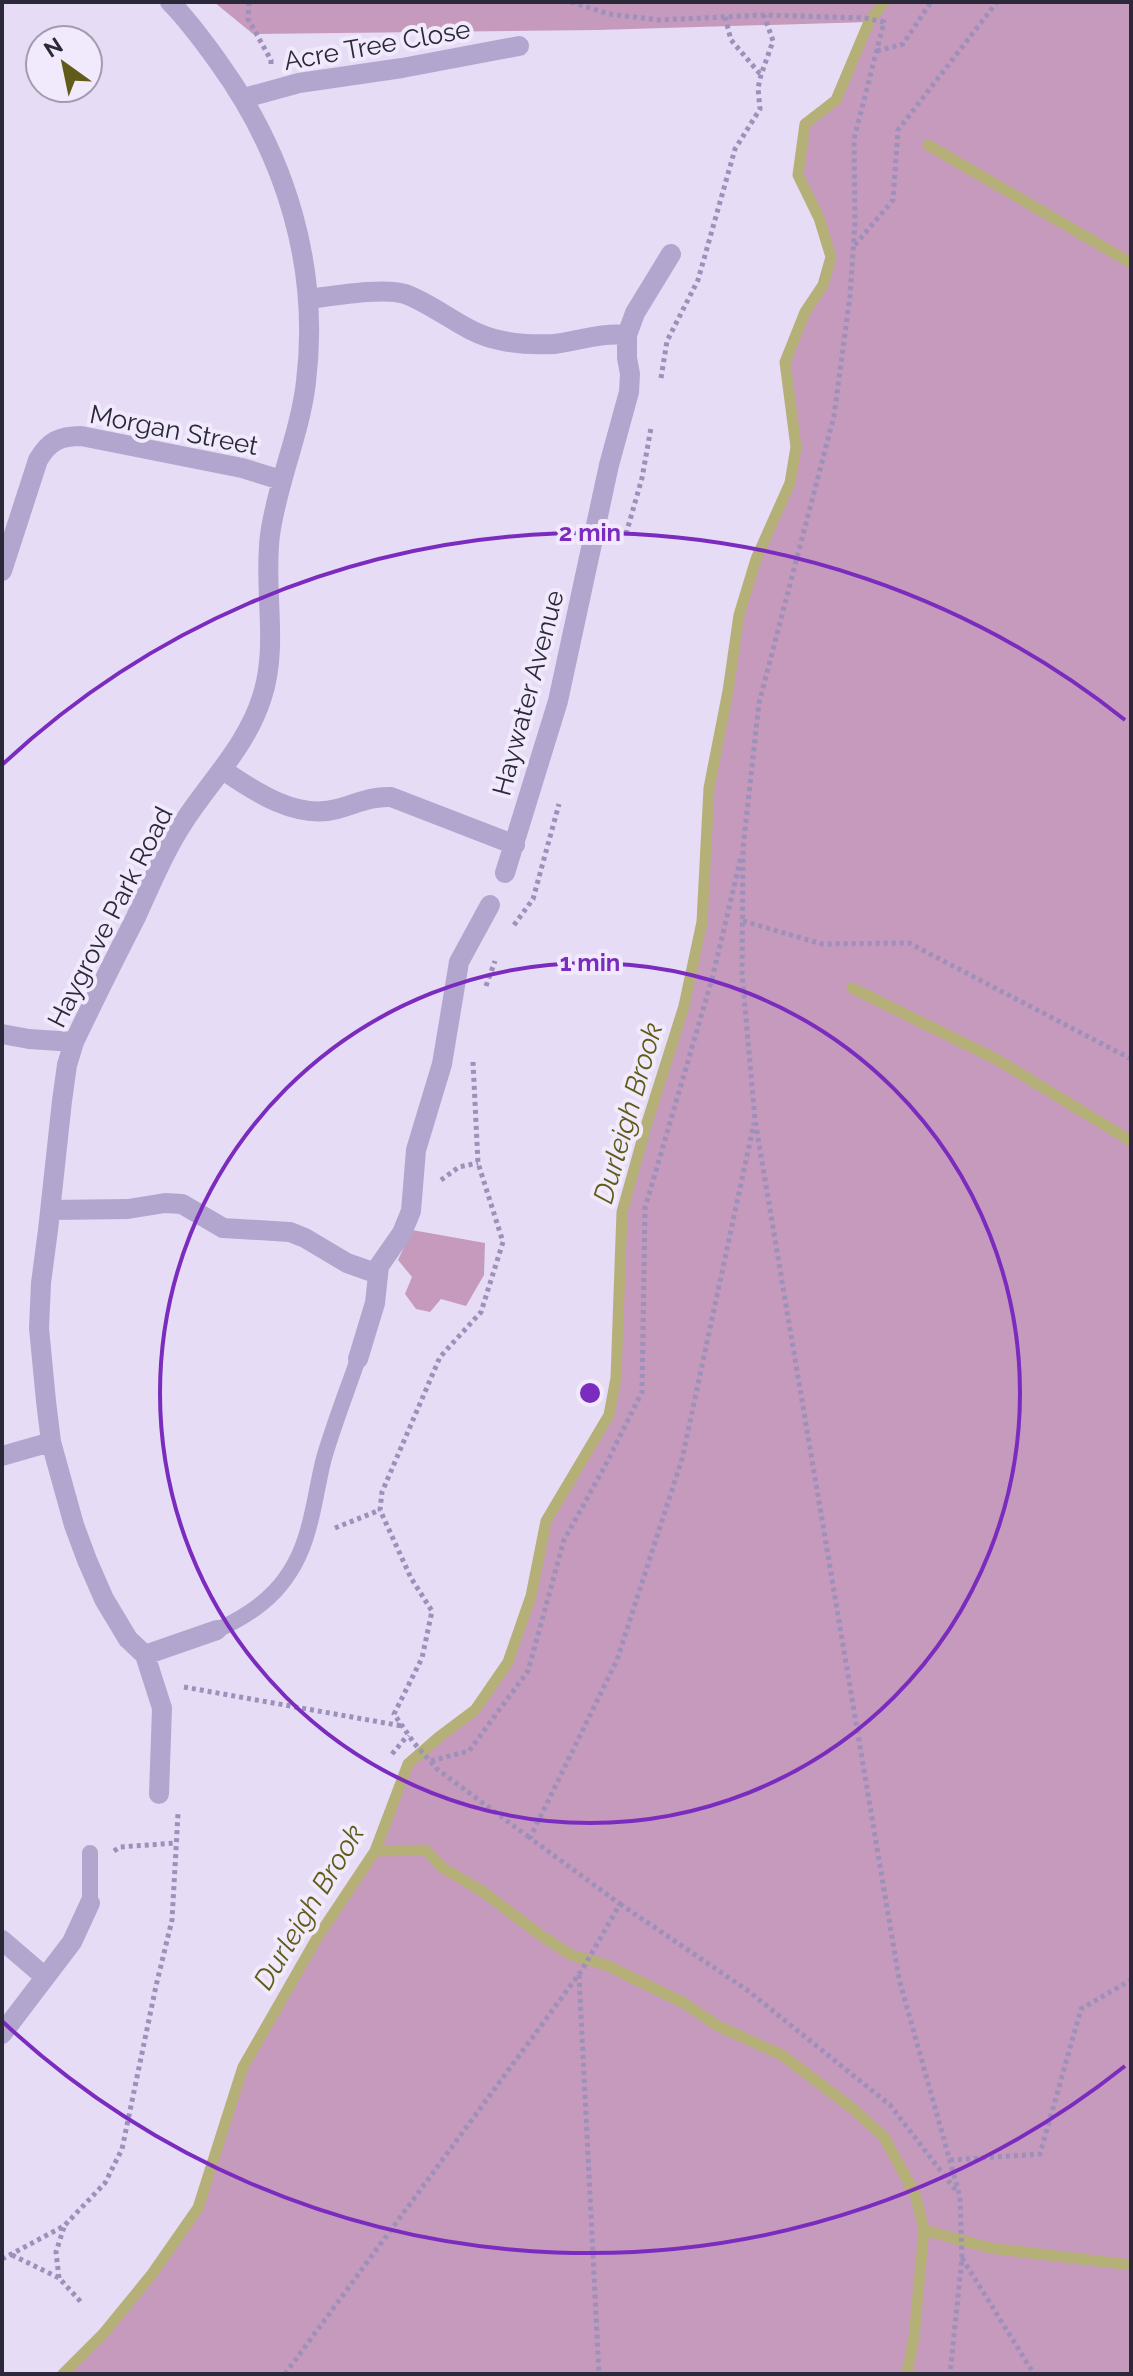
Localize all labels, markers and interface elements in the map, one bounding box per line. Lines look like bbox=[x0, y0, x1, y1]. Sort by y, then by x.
street label: Acre Tree Close bbox=[281, 14, 473, 76]
north arrow bbox=[24, 24, 104, 104]
text: N bbox=[39, 32, 67, 63]
street label: Morgan Street bbox=[87, 399, 261, 461]
text: 2 min bbox=[559, 518, 621, 547]
street label: Haywater Avenue bbox=[486, 587, 570, 799]
street label: Haygrove Park Road bbox=[41, 802, 179, 1032]
text: 1 min bbox=[560, 948, 620, 977]
water label: Durleigh Brook bbox=[586, 1019, 670, 1207]
centre of rings bbox=[576, 1379, 604, 1407]
water label: Durleigh Brook bbox=[247, 1819, 371, 1995]

